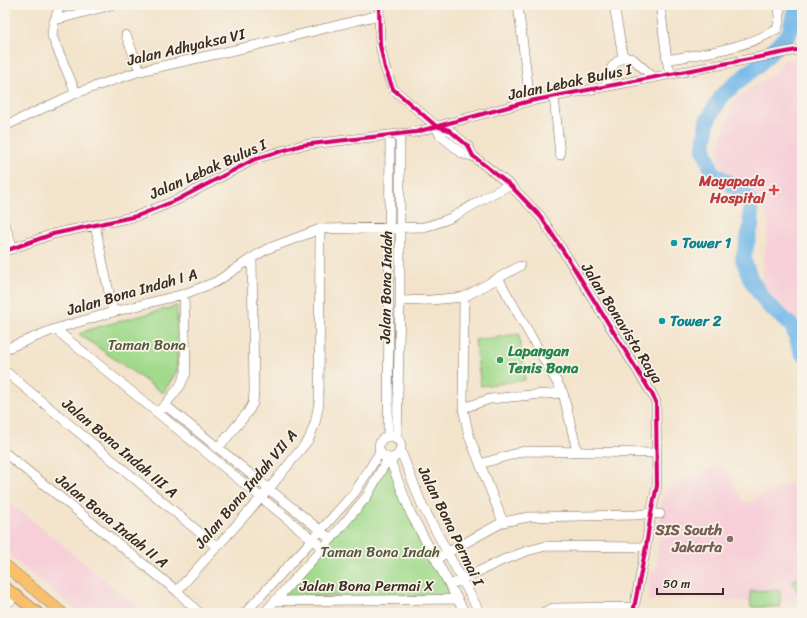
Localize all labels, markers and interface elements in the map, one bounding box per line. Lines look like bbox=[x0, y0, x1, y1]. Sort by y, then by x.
street label: Jalan Adhyaksa VI bbox=[123, 21, 249, 73]
street label: Jalan Lebak Bulus I bbox=[505, 56, 635, 108]
street label: Jalan Lebak Bulus I bbox=[144, 131, 272, 207]
place label: Mayapada Hospital bbox=[698, 168, 766, 211]
marker: Mayapada Hospital bbox=[768, 184, 780, 196]
street label: Jalan Bona Indah bbox=[372, 230, 400, 344]
place label: Tower 1 bbox=[682, 230, 732, 256]
marker: Tower 1 bbox=[669, 238, 679, 248]
street label: Jalan Bonavista Raya bbox=[574, 257, 670, 389]
street label: Jalan Bona Indah I A bbox=[63, 261, 200, 323]
place label: Tower 2 bbox=[670, 308, 722, 334]
marker: Tower 2 bbox=[657, 316, 667, 326]
park label: Taman Bona bbox=[108, 332, 187, 358]
place label: Lapangan Tenis Bona bbox=[508, 338, 579, 381]
marker: Lapangan Tenis Bona bbox=[495, 355, 505, 365]
street label: Jalan Bona Indah III A bbox=[55, 391, 184, 505]
street label: Jalan Bona Indah VII A bbox=[187, 423, 304, 555]
street label: Jalan Bona Permai I bbox=[410, 461, 492, 591]
street label: Jalan Bona Indah II A bbox=[49, 466, 174, 575]
place label: SIS South Jakarta bbox=[654, 517, 722, 560]
marker: SIS South Jakarta bbox=[725, 534, 735, 544]
park label: Taman Bona Indah bbox=[320, 539, 440, 565]
scale bar bbox=[657, 570, 723, 596]
street label: Jalan Bona Permai X bbox=[299, 573, 434, 599]
text: 50 m bbox=[663, 573, 690, 595]

